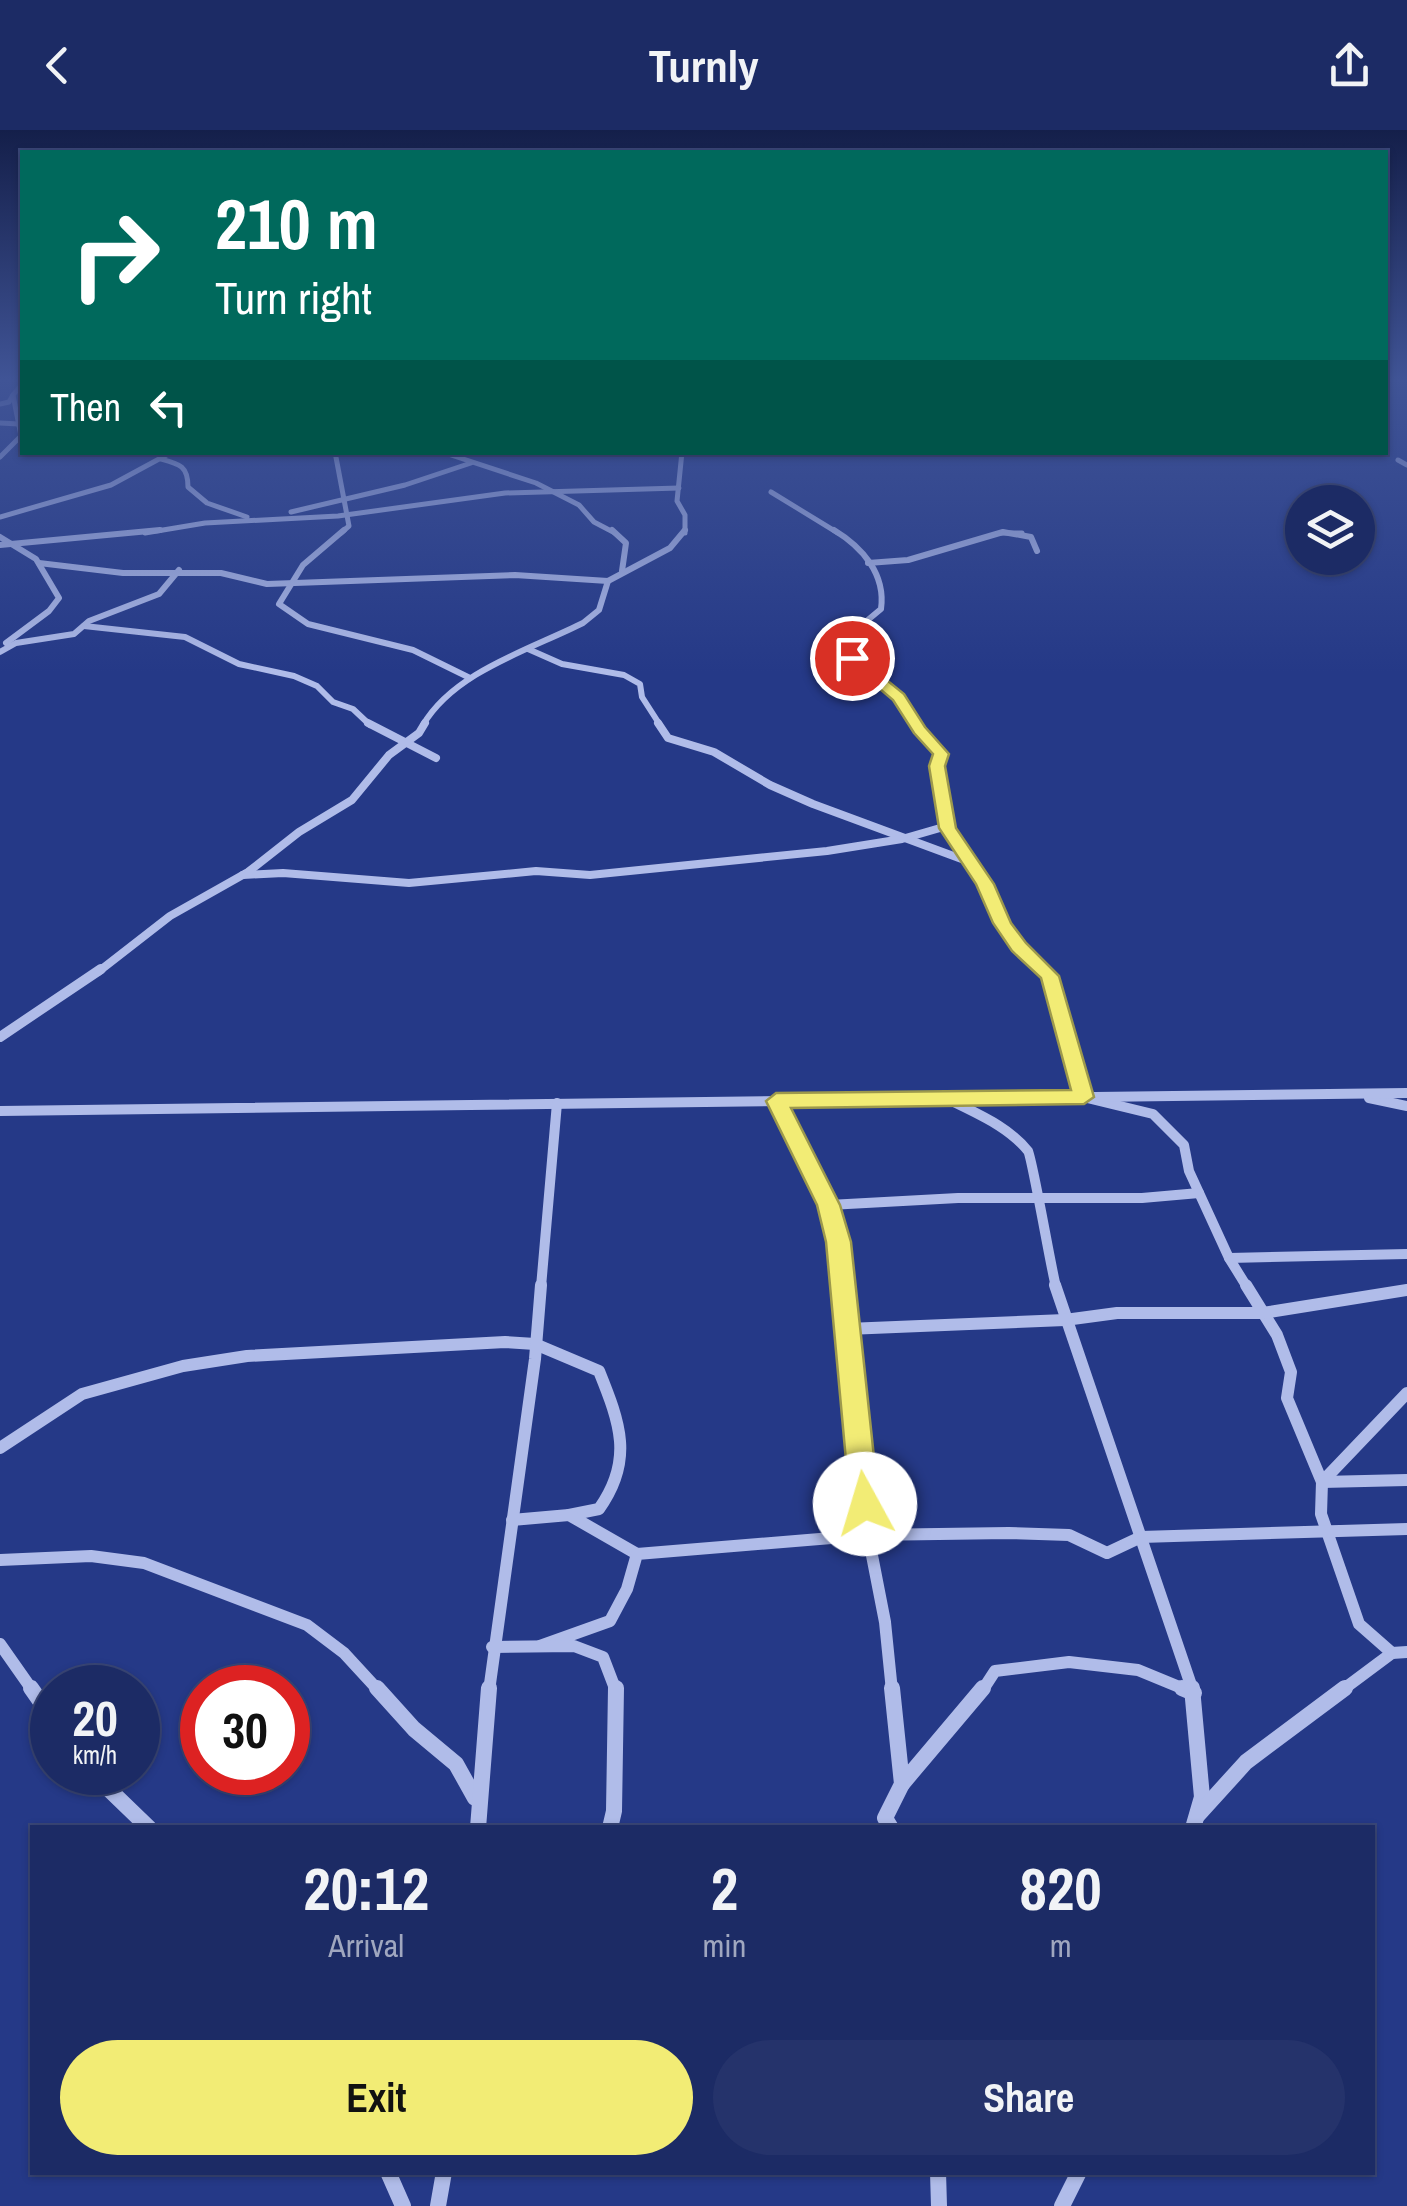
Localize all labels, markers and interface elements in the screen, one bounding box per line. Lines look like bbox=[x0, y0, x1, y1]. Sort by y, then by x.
text: Turnly bbox=[648, 35, 759, 96]
icon: back bbox=[30, 38, 85, 93]
icon: share bbox=[1322, 38, 1377, 93]
text: 210 m bbox=[215, 177, 378, 271]
icon: right bbox=[50, 190, 180, 320]
text: Turn right bbox=[215, 267, 372, 328]
icon: left bbox=[141, 380, 196, 435]
text: Then bbox=[50, 382, 121, 433]
map controls bbox=[1285, 485, 1375, 575]
button: layers bbox=[1285, 485, 1375, 575]
pin bbox=[810, 616, 895, 701]
icon: arrive bbox=[825, 631, 880, 686]
position arrow bbox=[813, 1452, 917, 1556]
speed limit sign: 30 bbox=[180, 1665, 310, 1795]
text: 20 bbox=[72, 1684, 118, 1752]
text: km/h bbox=[73, 1738, 117, 1772]
text: 20:12 bbox=[303, 1848, 429, 1929]
text: 2 bbox=[711, 1848, 738, 1929]
text: 820 bbox=[1020, 1848, 1102, 1929]
text: Arrival bbox=[328, 1924, 404, 1967]
text: min bbox=[702, 1924, 746, 1967]
text: m bbox=[1050, 1924, 1072, 1967]
button: Exit bbox=[60, 2040, 693, 2155]
button: Share bbox=[713, 2040, 1345, 2155]

